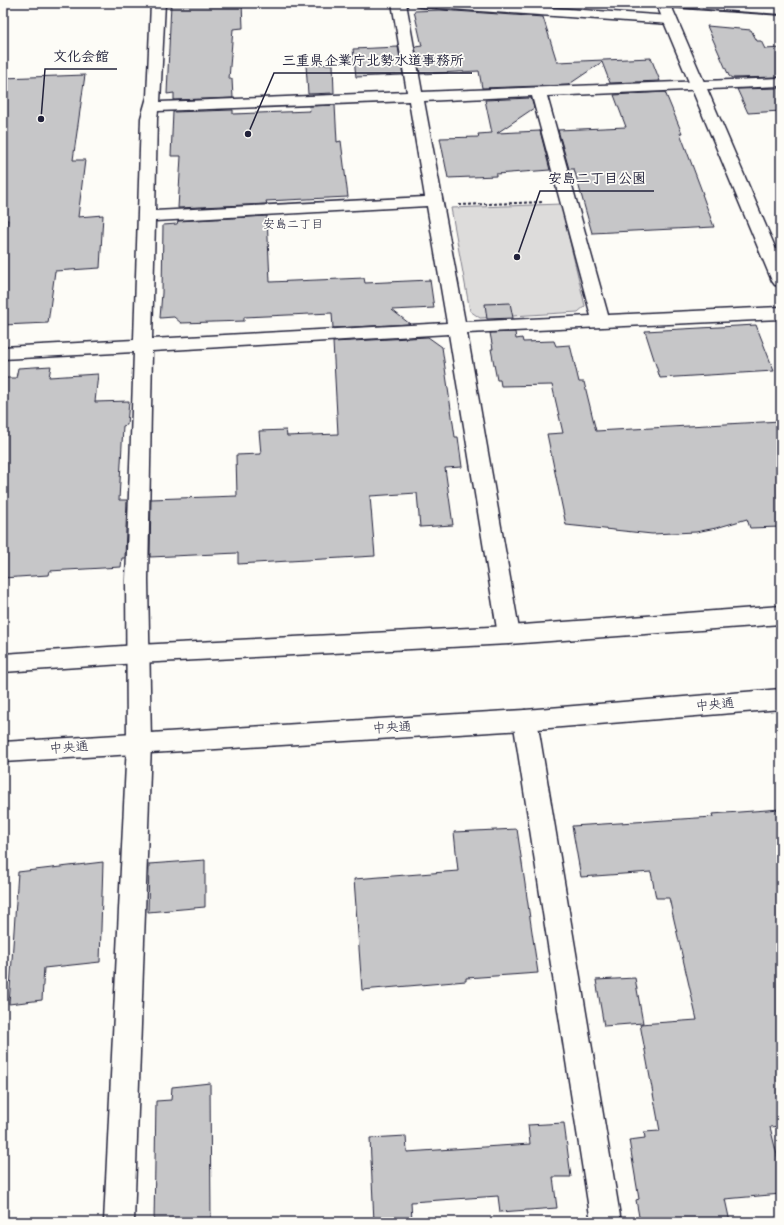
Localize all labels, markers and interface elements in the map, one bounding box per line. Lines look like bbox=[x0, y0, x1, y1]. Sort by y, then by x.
callout: 文化会館 bbox=[45, 43, 117, 69]
callout: 三重県企業庁北勢水道事務所 bbox=[274, 47, 472, 73]
text: 文化会館 bbox=[53, 48, 109, 66]
text: 三重県企業庁北勢水道事務所 bbox=[282, 52, 464, 70]
callout: 安島二丁目公園 bbox=[540, 165, 654, 191]
text: 安島二丁目公園 bbox=[548, 170, 646, 188]
district label: 安島二丁目 bbox=[263, 217, 323, 233]
street label: 中央通 bbox=[695, 695, 735, 715]
street label: 中央通 bbox=[372, 718, 412, 738]
street label: 中央通 bbox=[49, 738, 89, 758]

